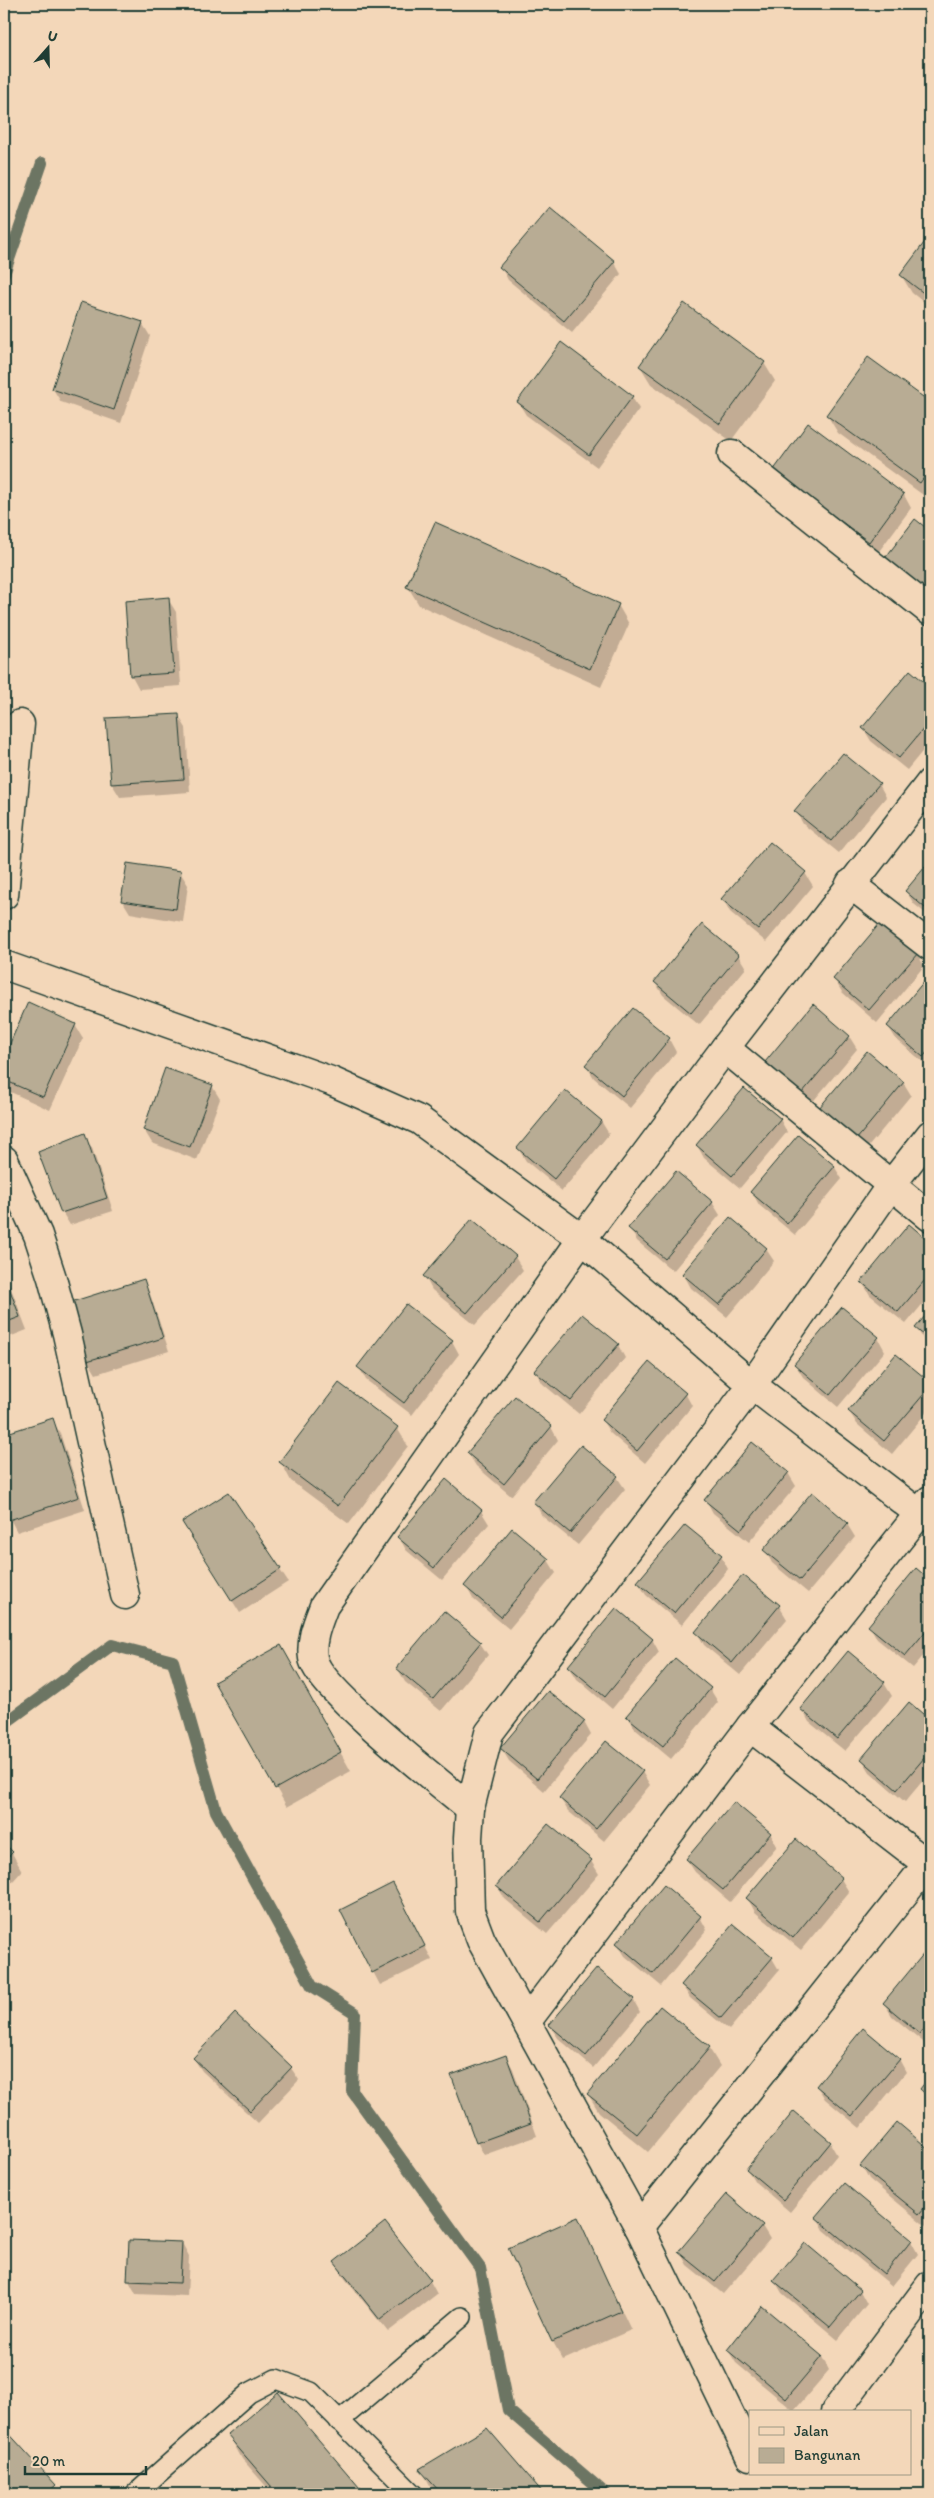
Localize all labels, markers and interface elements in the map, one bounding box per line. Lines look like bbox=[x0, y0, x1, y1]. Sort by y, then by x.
north arrow bbox=[22, 22, 72, 72]
text: U bbox=[45, 27, 60, 46]
legend bbox=[749, 2410, 912, 2476]
text: Jalan bbox=[794, 2422, 828, 2440]
scale bar bbox=[25, 2443, 146, 2475]
text: Bangunan bbox=[794, 2446, 861, 2464]
text: 20 m bbox=[32, 2452, 66, 2470]

